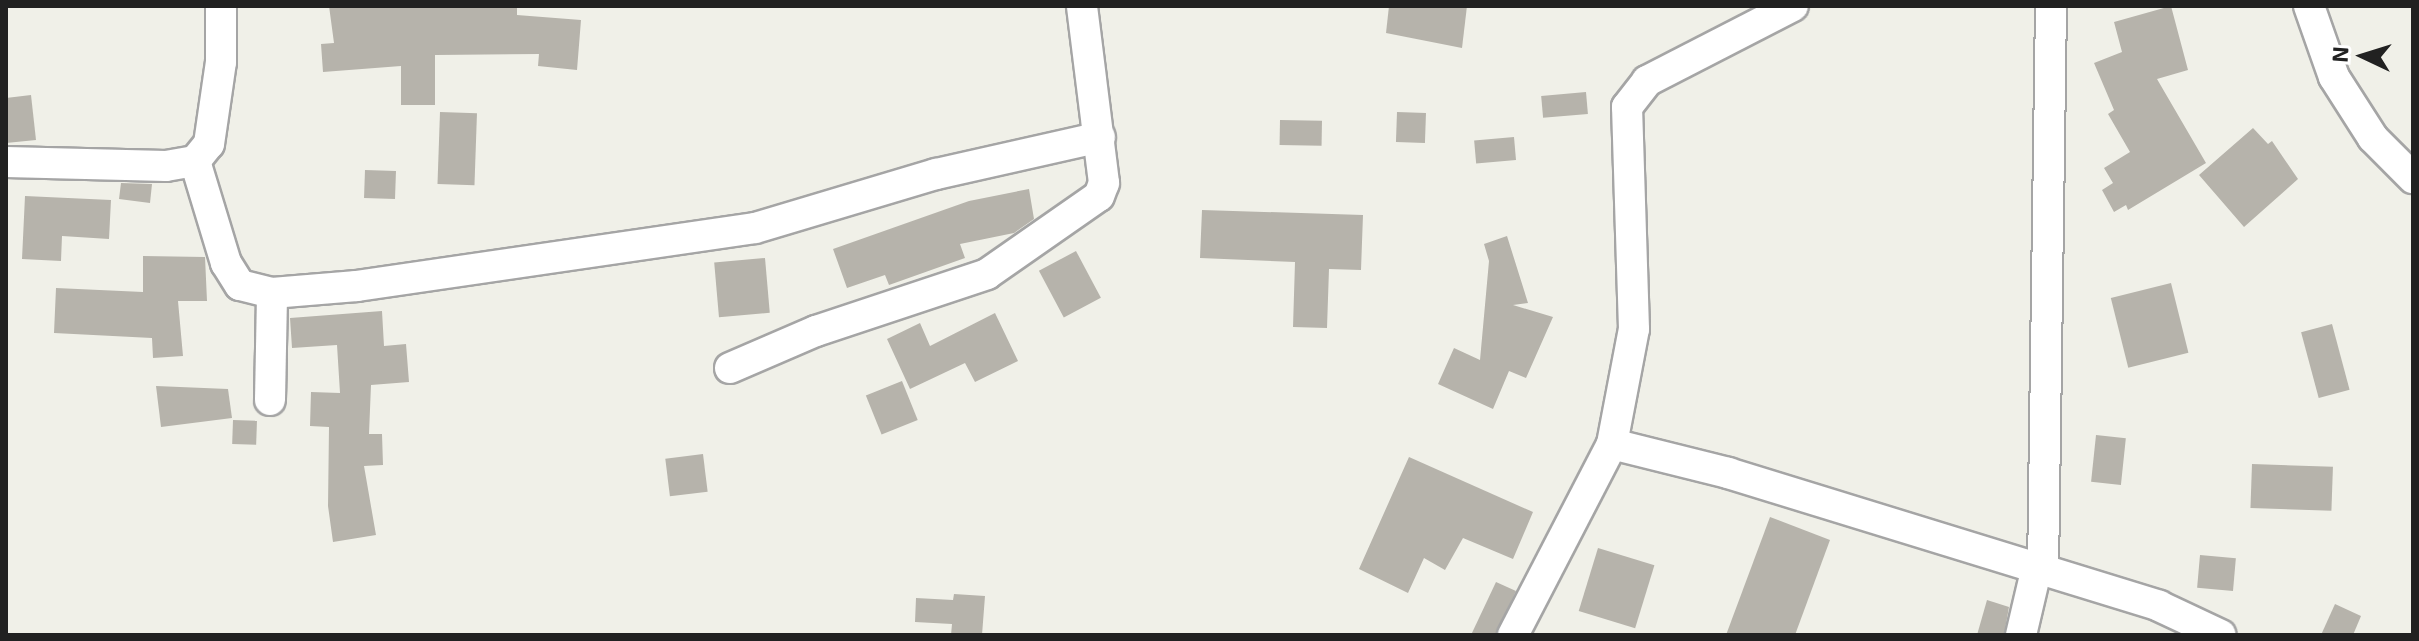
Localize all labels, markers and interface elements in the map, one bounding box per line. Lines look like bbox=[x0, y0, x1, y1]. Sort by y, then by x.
north arrow bbox=[2323, 16, 2403, 96]
text: N bbox=[2326, 46, 2353, 63]

